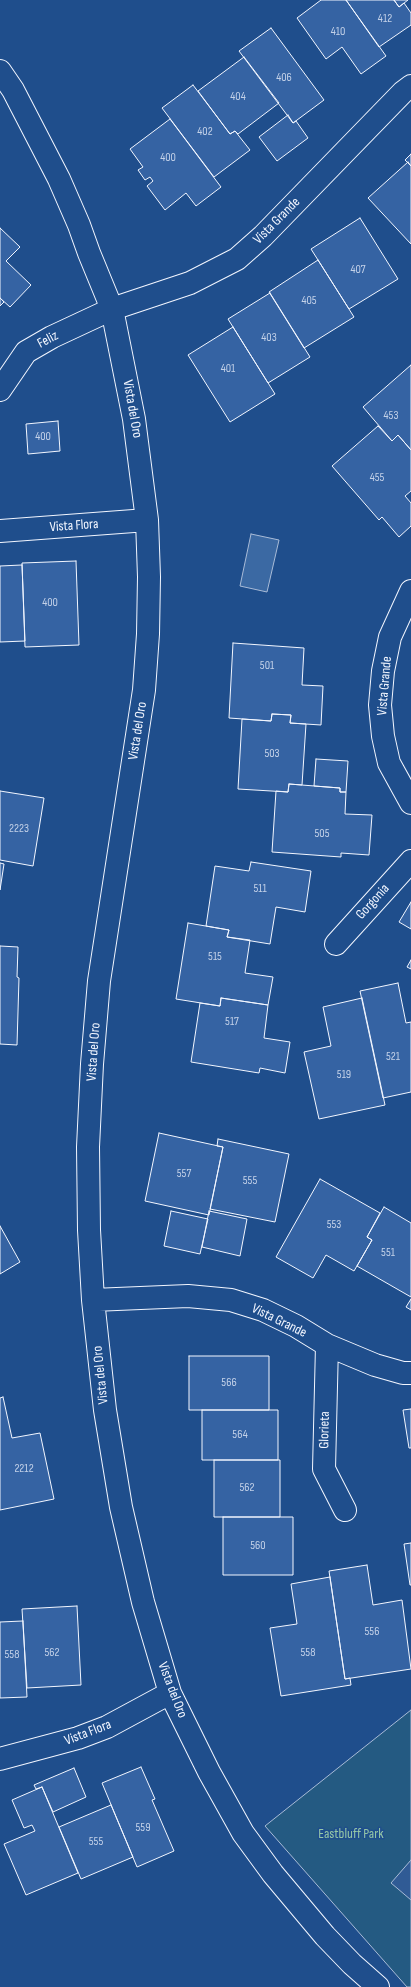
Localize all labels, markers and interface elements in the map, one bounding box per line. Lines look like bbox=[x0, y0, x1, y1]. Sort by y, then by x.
house number: 412 bbox=[378, 12, 392, 26]
house number: 410 bbox=[331, 25, 345, 39]
house number: 406 bbox=[276, 71, 292, 85]
house number: 404 bbox=[230, 90, 246, 104]
house number: 402 bbox=[197, 125, 213, 139]
house number: 400 bbox=[160, 151, 176, 165]
street label: Vista Grande bbox=[250, 194, 304, 248]
house number: 407 bbox=[350, 263, 366, 277]
house number: 405 bbox=[301, 294, 317, 308]
street label: Feliz bbox=[35, 328, 61, 352]
house number: 403 bbox=[261, 331, 277, 345]
house number: 401 bbox=[221, 362, 235, 376]
street label: Vista del Oro bbox=[119, 379, 145, 439]
house number: 453 bbox=[384, 409, 398, 423]
house number: 400 bbox=[35, 430, 51, 444]
house number: 455 bbox=[370, 471, 384, 485]
street label: Vista Flora bbox=[49, 516, 99, 536]
house number: 400 bbox=[42, 596, 58, 610]
street label: Vista Grande bbox=[374, 656, 396, 716]
house number: 501 bbox=[260, 659, 274, 673]
street label: Vista del Oro bbox=[125, 701, 151, 761]
house number: 503 bbox=[264, 747, 280, 761]
house number: 2223 bbox=[9, 822, 29, 836]
house number: 505 bbox=[315, 827, 329, 841]
street label: Gorgonia bbox=[353, 881, 393, 923]
house number: 511 bbox=[253, 882, 267, 896]
house number: 515 bbox=[208, 950, 222, 964]
house number: 517 bbox=[225, 1015, 239, 1029]
street label: Vista del Oro bbox=[84, 1022, 104, 1082]
house number: 521 bbox=[386, 1050, 400, 1064]
house number: 519 bbox=[337, 1068, 351, 1082]
house number: 557 bbox=[177, 1167, 191, 1181]
house number: 555 bbox=[243, 1174, 257, 1188]
house number: 553 bbox=[327, 1218, 341, 1232]
house number: 551 bbox=[381, 1246, 395, 1260]
street label: Vista Grande bbox=[249, 1300, 309, 1342]
street label: Vista del Oro bbox=[90, 1345, 112, 1405]
house number: 566 bbox=[221, 1376, 237, 1390]
street label: Glorieta bbox=[316, 1411, 334, 1449]
house number: 564 bbox=[232, 1428, 248, 1442]
house number: 2212 bbox=[14, 1462, 34, 1476]
house number: 562 bbox=[239, 1481, 255, 1495]
house number: 560 bbox=[250, 1539, 266, 1553]
house number: 556 bbox=[365, 1625, 379, 1639]
house number: 562 bbox=[44, 1646, 60, 1660]
house number: 558 bbox=[301, 1646, 315, 1660]
house number: 558 bbox=[5, 1648, 19, 1662]
street label: Vista del Oro bbox=[154, 1660, 190, 1720]
street label: Vista Flora bbox=[62, 1716, 114, 1750]
house number: 559 bbox=[136, 1821, 150, 1835]
park label: Eastbluff Park bbox=[318, 1826, 384, 1842]
house number: 555 bbox=[89, 1835, 103, 1849]

